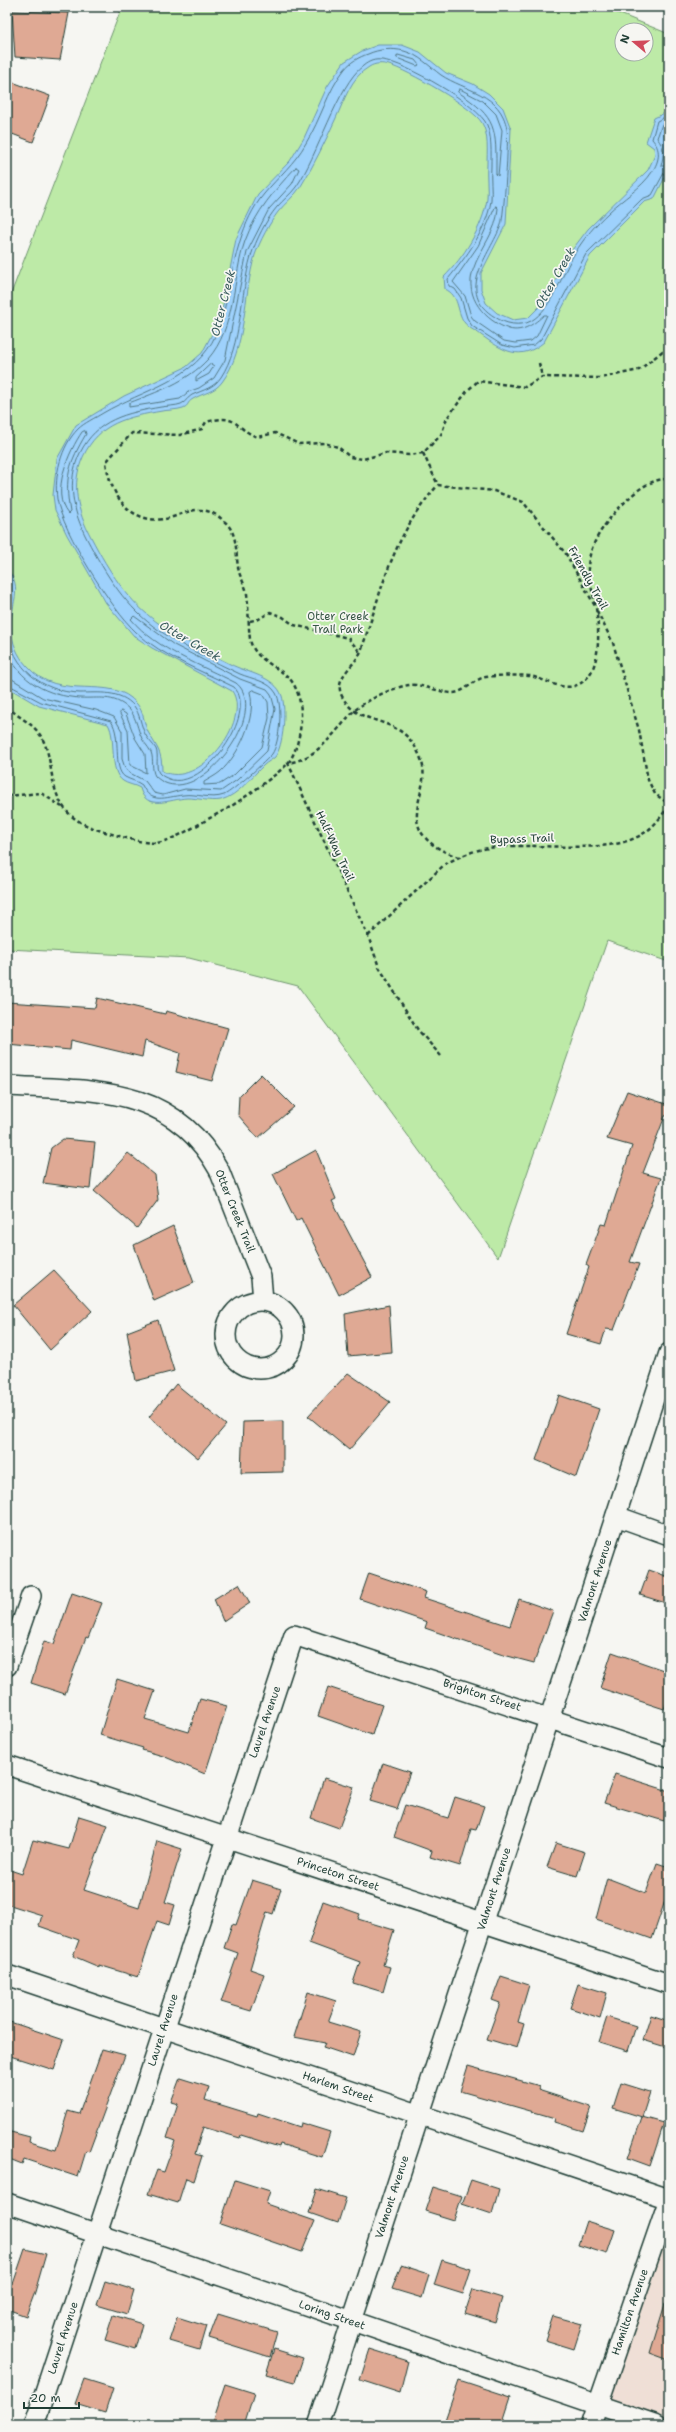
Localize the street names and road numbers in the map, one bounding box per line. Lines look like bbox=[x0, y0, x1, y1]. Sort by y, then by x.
street label: Friendly Trail bbox=[565, 544, 612, 613]
street label: Half-Way Trail bbox=[312, 808, 358, 884]
street label: Bypass Trail bbox=[490, 830, 555, 848]
street label: Otter Creek Trail bbox=[211, 1167, 259, 1256]
street label: Valmont Avenue bbox=[574, 1537, 616, 1625]
street label: Brighton Street bbox=[441, 1675, 523, 1715]
street label: Laurel Avenue bbox=[246, 1684, 284, 1760]
street label: Valmont Avenue bbox=[473, 1845, 515, 1933]
street label: Princeton Street bbox=[295, 1854, 381, 1894]
street label: Laurel Avenue bbox=[144, 1992, 182, 2068]
street label: Harlem Street bbox=[300, 2068, 376, 2106]
street label: Valmont Avenue bbox=[371, 2153, 413, 2241]
street label: Hamilton Avenue bbox=[608, 2267, 652, 2357]
street label: Loring Street bbox=[297, 2297, 368, 2333]
street label: Laurel Avenue bbox=[44, 2300, 82, 2376]

